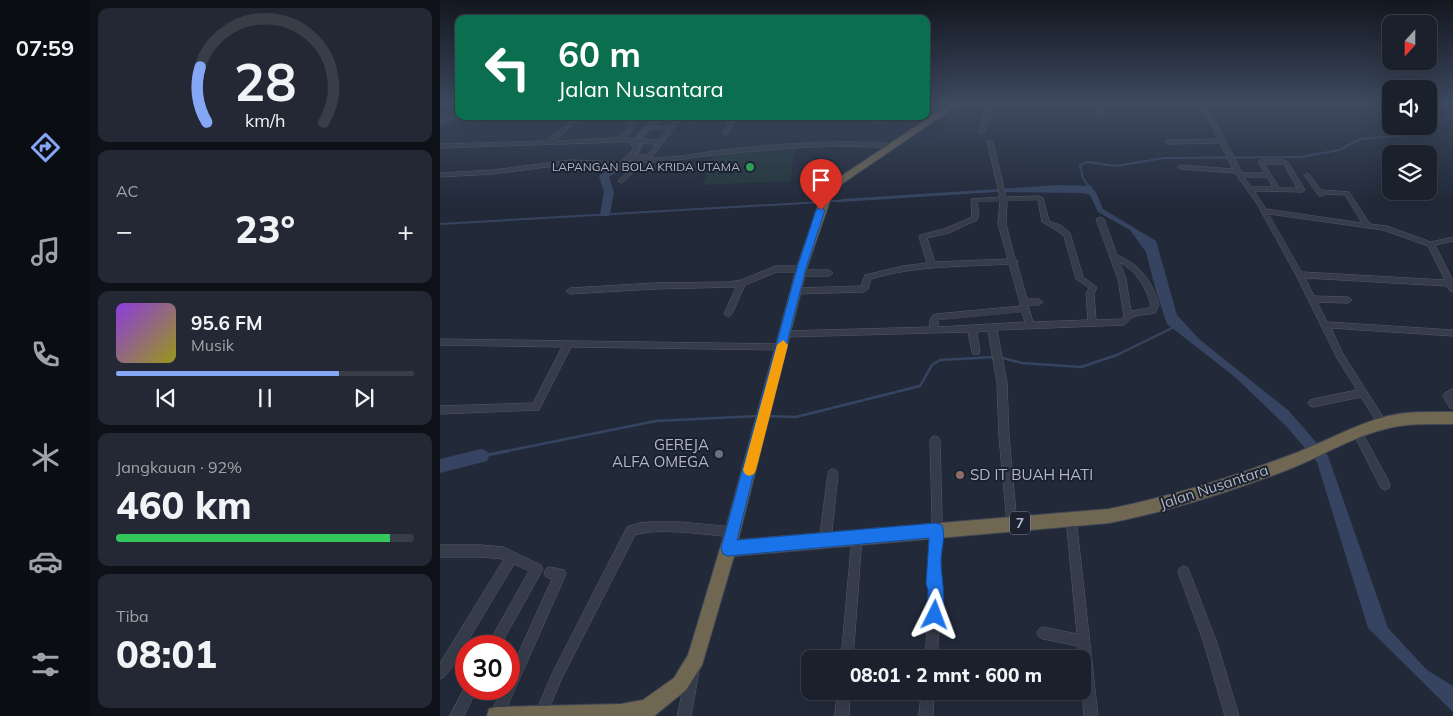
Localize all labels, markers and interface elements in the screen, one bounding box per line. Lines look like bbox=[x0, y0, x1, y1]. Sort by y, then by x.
north arrow bbox=[1382, 15, 1438, 70]
map controls bbox=[1382, 15, 1437, 200]
text: 60 m bbox=[558, 32, 641, 76]
text: 07:59 bbox=[16, 34, 74, 62]
icon: left bbox=[475, 35, 540, 100]
text: 28 bbox=[234, 49, 296, 114]
text: Jalan Nusantara bbox=[558, 75, 724, 103]
button: sound bbox=[1382, 80, 1437, 135]
text: km/h bbox=[245, 109, 285, 131]
icon: directions bbox=[28, 130, 63, 165]
button: layers bbox=[1382, 145, 1437, 200]
place label: LAPANGAN BOLA KRIDA UTAMA bbox=[552, 159, 740, 174]
pin bbox=[800, 159, 842, 210]
marker: LAPANGAN BOLA KRIDA UTAMA bbox=[744, 161, 756, 173]
icon: arrive bbox=[807, 166, 835, 194]
text: AC bbox=[116, 181, 139, 201]
text: 23° bbox=[235, 205, 295, 253]
text: − bbox=[116, 213, 133, 248]
text: + bbox=[397, 213, 414, 248]
icon: music bbox=[28, 234, 63, 269]
text: 95.6 FM bbox=[191, 311, 263, 335]
text: Musik bbox=[191, 335, 234, 355]
icon: phone bbox=[28, 337, 63, 372]
icon: previous bbox=[152, 384, 180, 412]
icon: pause bbox=[251, 384, 279, 412]
icon: next bbox=[350, 384, 378, 412]
place label: GEREJA ALFA OMEGA bbox=[612, 435, 709, 471]
icon: climate bbox=[28, 440, 63, 475]
marker: GEREJA ALFA OMEGA bbox=[713, 448, 725, 460]
text: Jangkauan · 92% bbox=[116, 457, 242, 477]
street label: Jalan Nusantara bbox=[1157, 460, 1270, 513]
place label: SD IT BUAH HATI bbox=[970, 465, 1093, 484]
marker: SD IT BUAH HATI bbox=[954, 469, 966, 481]
text: 460 km bbox=[116, 481, 252, 529]
road number: 7 bbox=[1010, 512, 1030, 534]
icon: car bbox=[28, 544, 63, 579]
position arrow bbox=[908, 588, 960, 640]
text: Tiba bbox=[116, 606, 149, 626]
text: 08:01 bbox=[116, 630, 217, 678]
speed limit sign: 30 bbox=[455, 635, 520, 700]
icon: filters bbox=[28, 647, 63, 682]
text: 08:01 · 2 mnt · 600 m bbox=[850, 663, 1042, 687]

